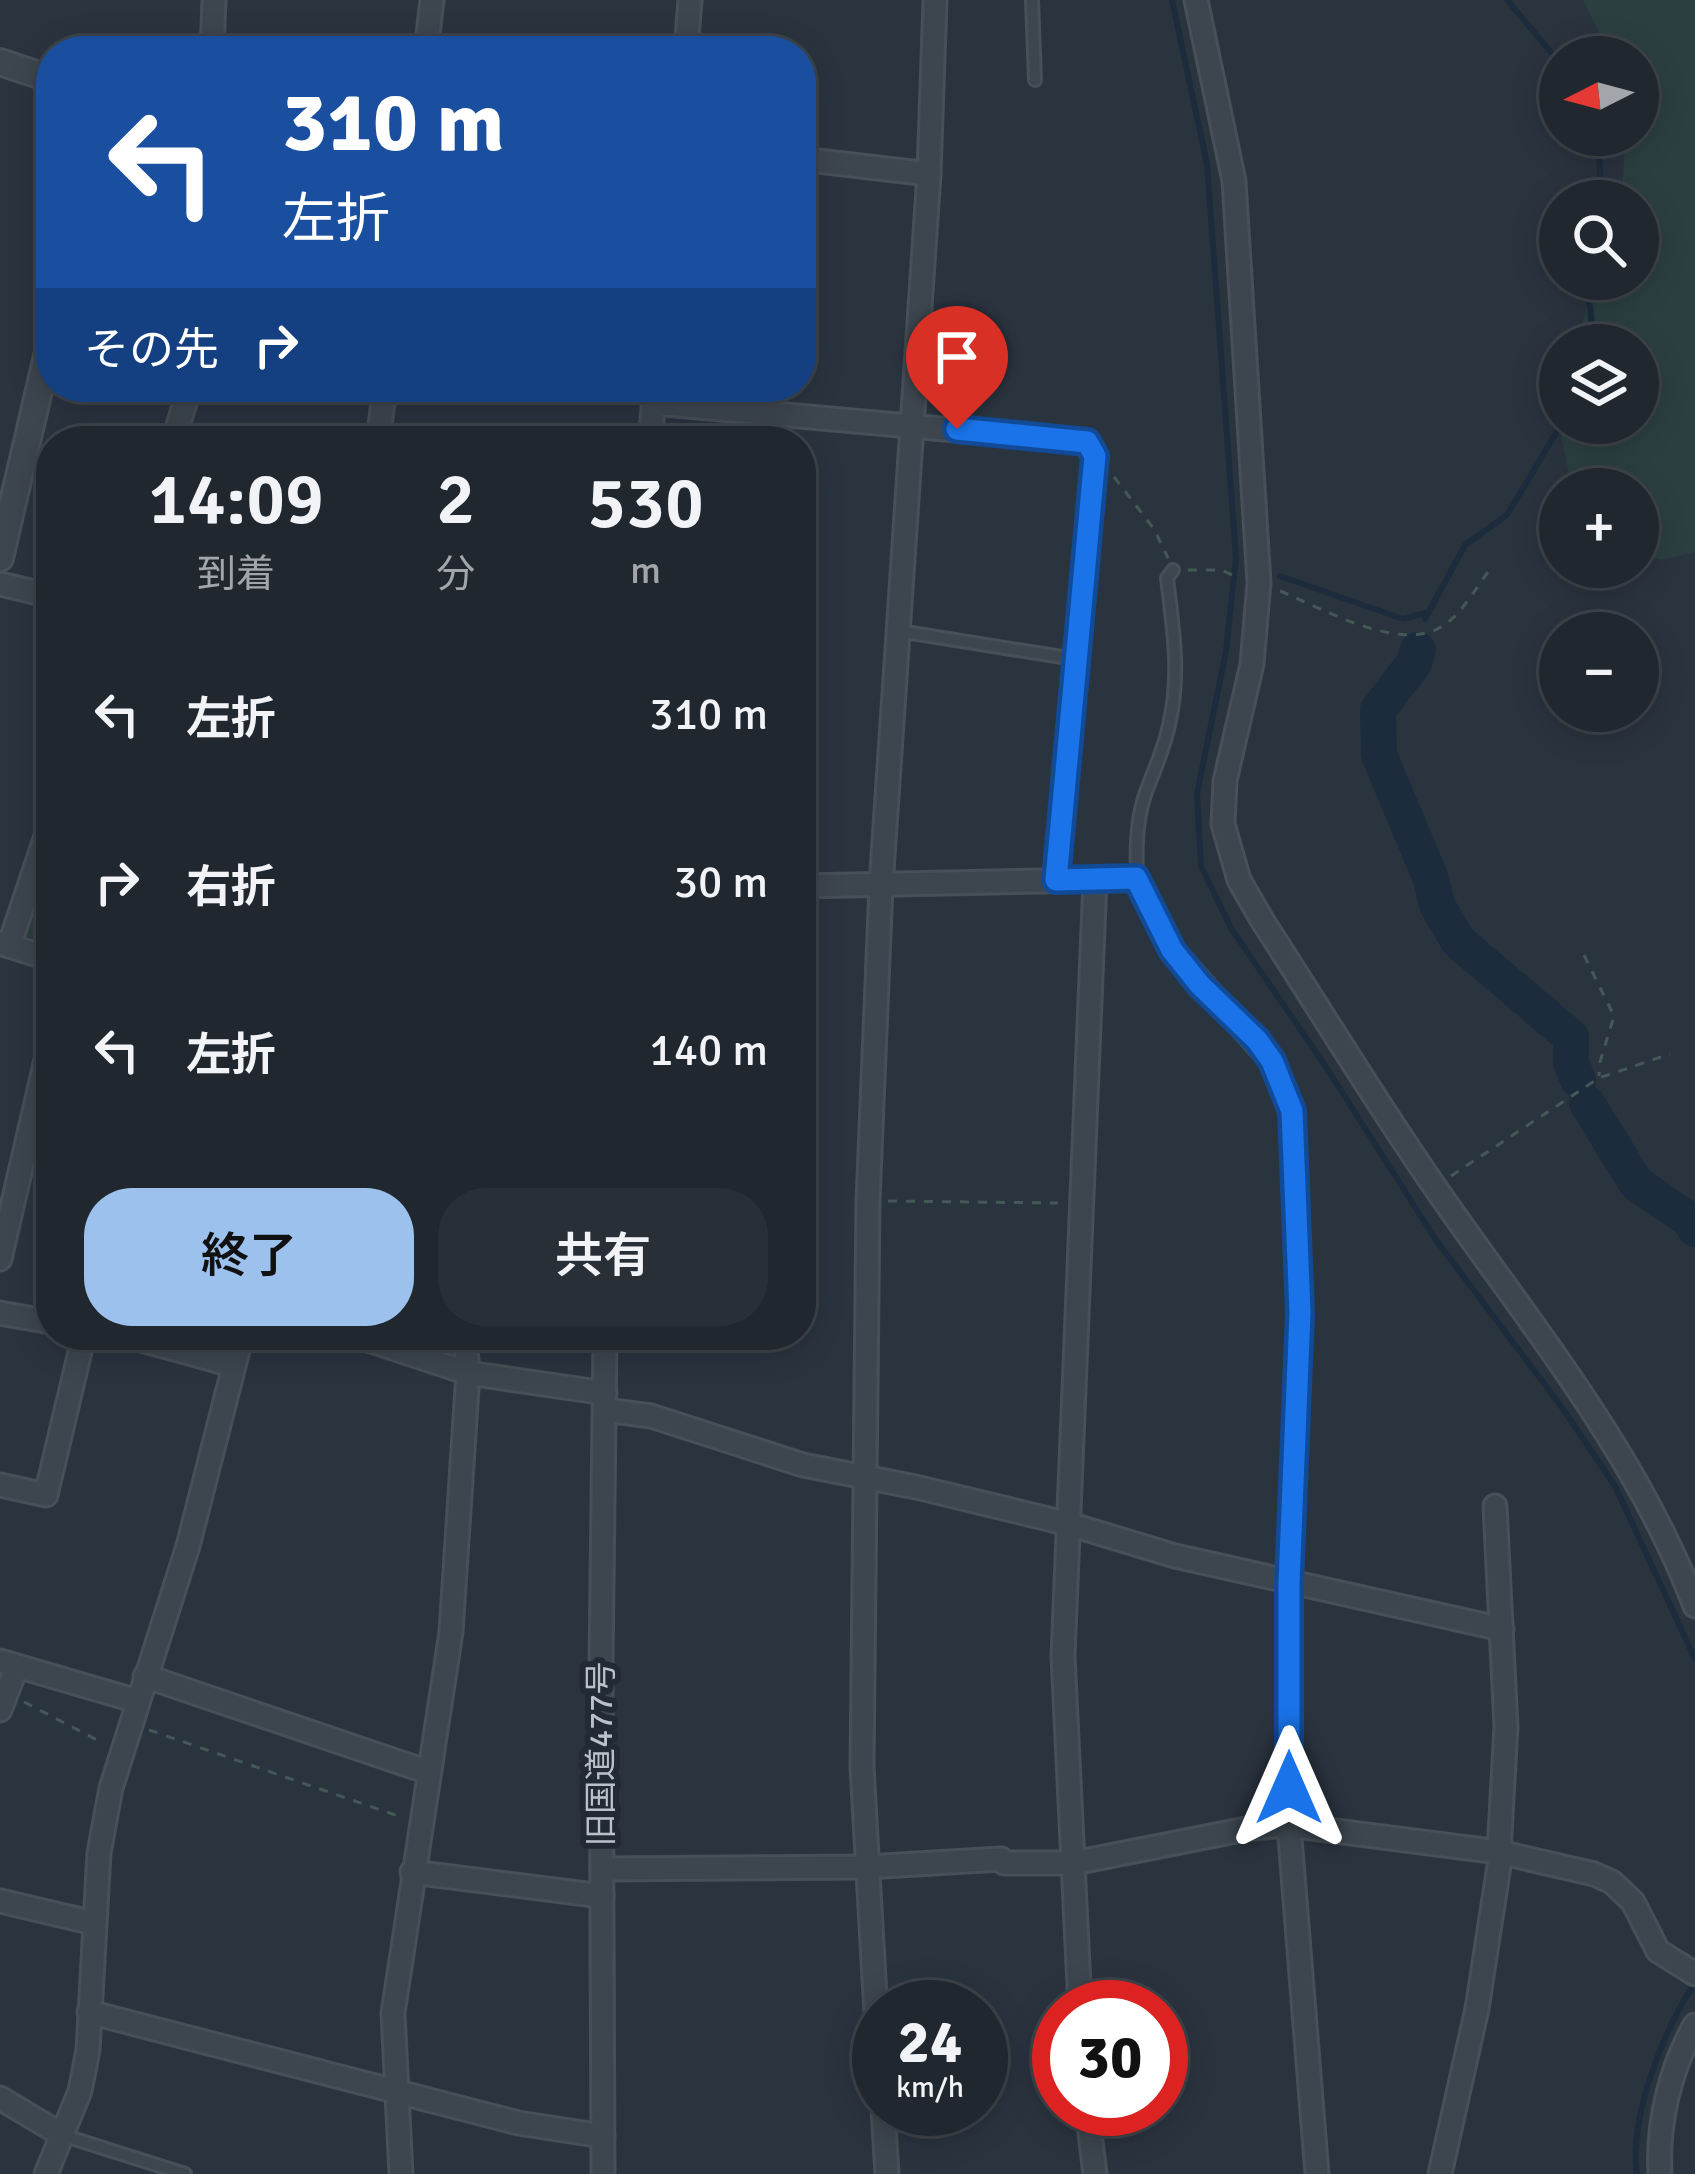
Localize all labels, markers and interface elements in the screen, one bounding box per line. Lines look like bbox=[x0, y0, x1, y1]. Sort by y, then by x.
north arrow bbox=[1539, 36, 1659, 156]
map controls bbox=[1539, 36, 1659, 732]
text: 310 m bbox=[282, 71, 504, 175]
icon: left bbox=[84, 84, 240, 240]
button: search bbox=[1539, 180, 1659, 300]
text: 左折 bbox=[282, 186, 390, 253]
pin bbox=[906, 306, 1008, 429]
icon: right bbox=[243, 312, 309, 378]
text: その先 bbox=[84, 323, 219, 378]
icon: arrive bbox=[924, 324, 990, 390]
button: layers bbox=[1539, 324, 1659, 444]
text: 14:09 bbox=[148, 455, 324, 544]
text: 2 bbox=[436, 455, 475, 544]
text: 530 bbox=[587, 459, 704, 548]
button: + bbox=[1539, 468, 1659, 588]
text: m bbox=[630, 546, 661, 594]
text: 到着 bbox=[197, 550, 275, 598]
text: 分 bbox=[436, 550, 475, 598]
button: − bbox=[1539, 612, 1659, 732]
icon: left bbox=[84, 681, 150, 747]
text: 310 m bbox=[649, 687, 768, 742]
text: 左折 bbox=[186, 692, 276, 747]
icon: right bbox=[84, 849, 150, 915]
text: 30 m bbox=[674, 855, 768, 910]
text: 右折 bbox=[186, 860, 276, 915]
icon: left bbox=[84, 1017, 150, 1083]
text: 140 m bbox=[649, 1023, 768, 1078]
text: 左折 bbox=[186, 1028, 276, 1083]
button: 終了 bbox=[84, 1188, 414, 1326]
button: 共有 bbox=[438, 1188, 768, 1326]
street label: 旧国道477号 bbox=[581, 1661, 622, 1847]
position arrow bbox=[1226, 1725, 1352, 1851]
speed limit sign: 30 bbox=[1032, 1980, 1188, 2136]
text: 24 bbox=[898, 2006, 962, 2080]
text: km/h bbox=[896, 2069, 964, 2106]

